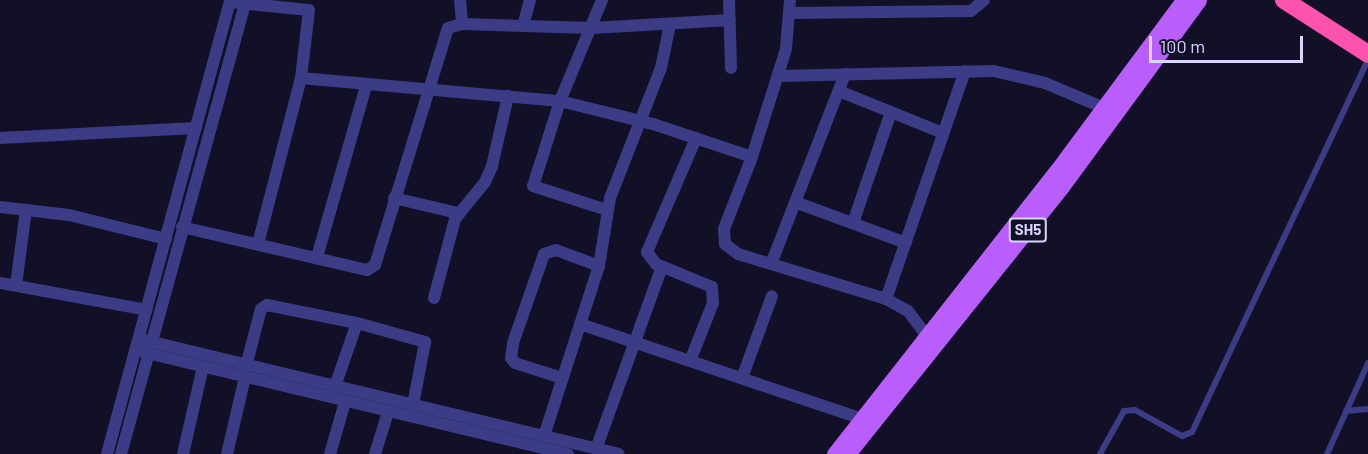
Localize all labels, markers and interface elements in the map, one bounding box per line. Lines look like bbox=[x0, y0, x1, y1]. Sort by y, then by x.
scale bar bbox=[1152, 24, 1306, 62]
text: 100 m bbox=[1160, 35, 1205, 57]
road number: SH5 bbox=[1008, 218, 1048, 242]

